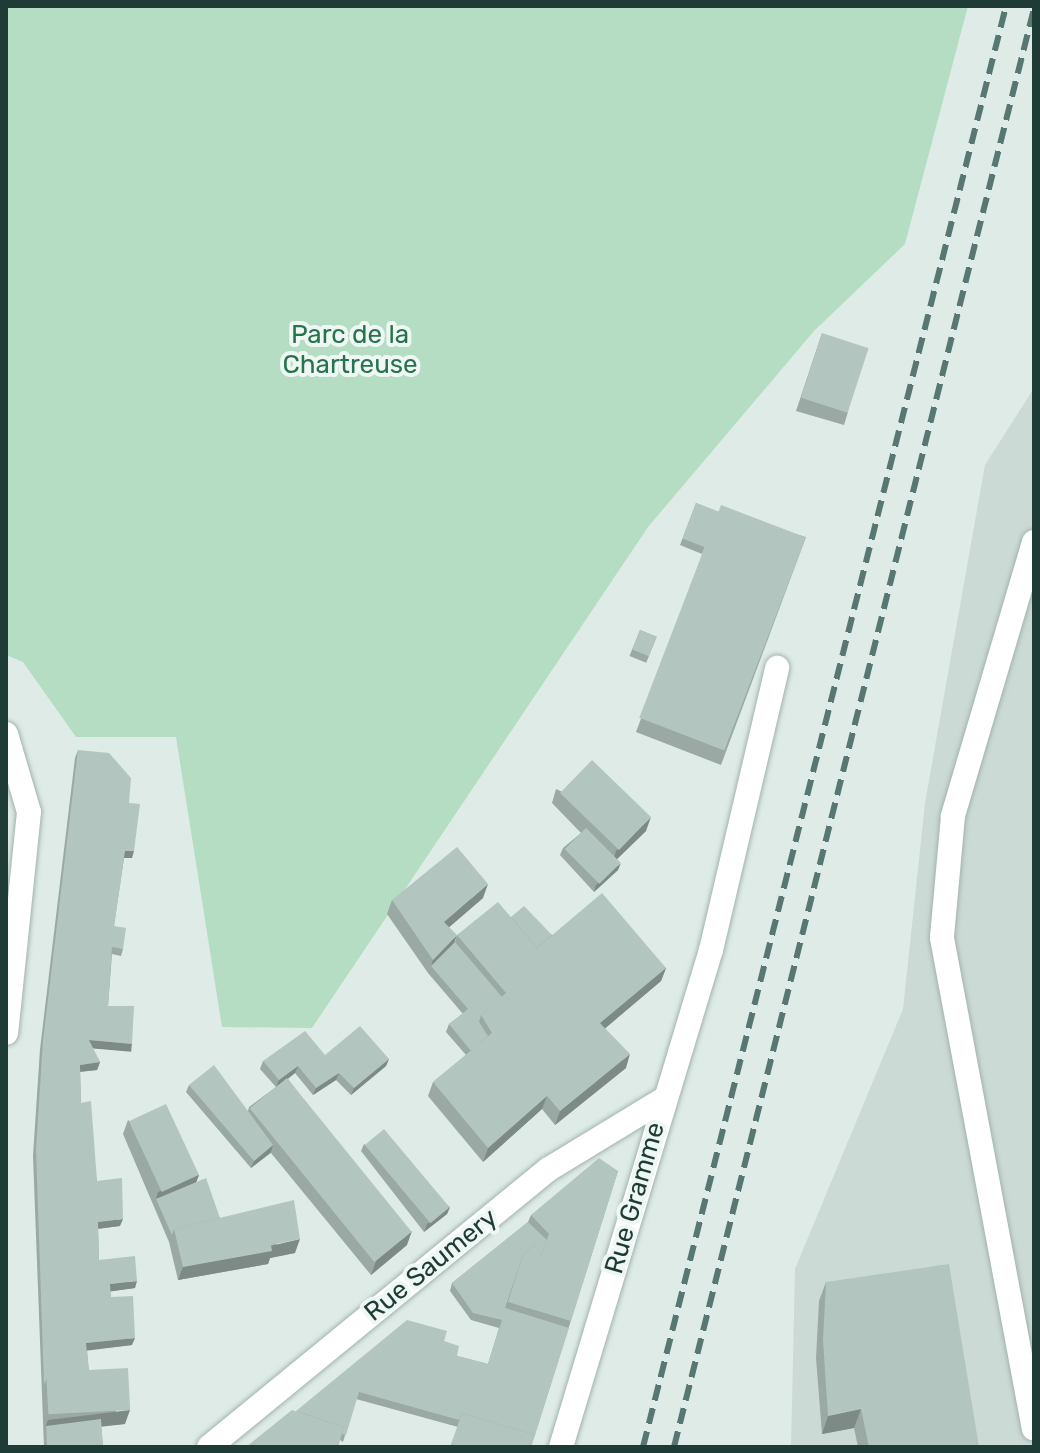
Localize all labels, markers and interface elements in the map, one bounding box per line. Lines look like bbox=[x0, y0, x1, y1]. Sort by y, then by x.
park label: Parc de la Chartreuse bbox=[282, 319, 418, 380]
street label: Rue Gramme bbox=[598, 1119, 672, 1277]
street label: Rue Saumery bbox=[358, 1202, 504, 1328]

